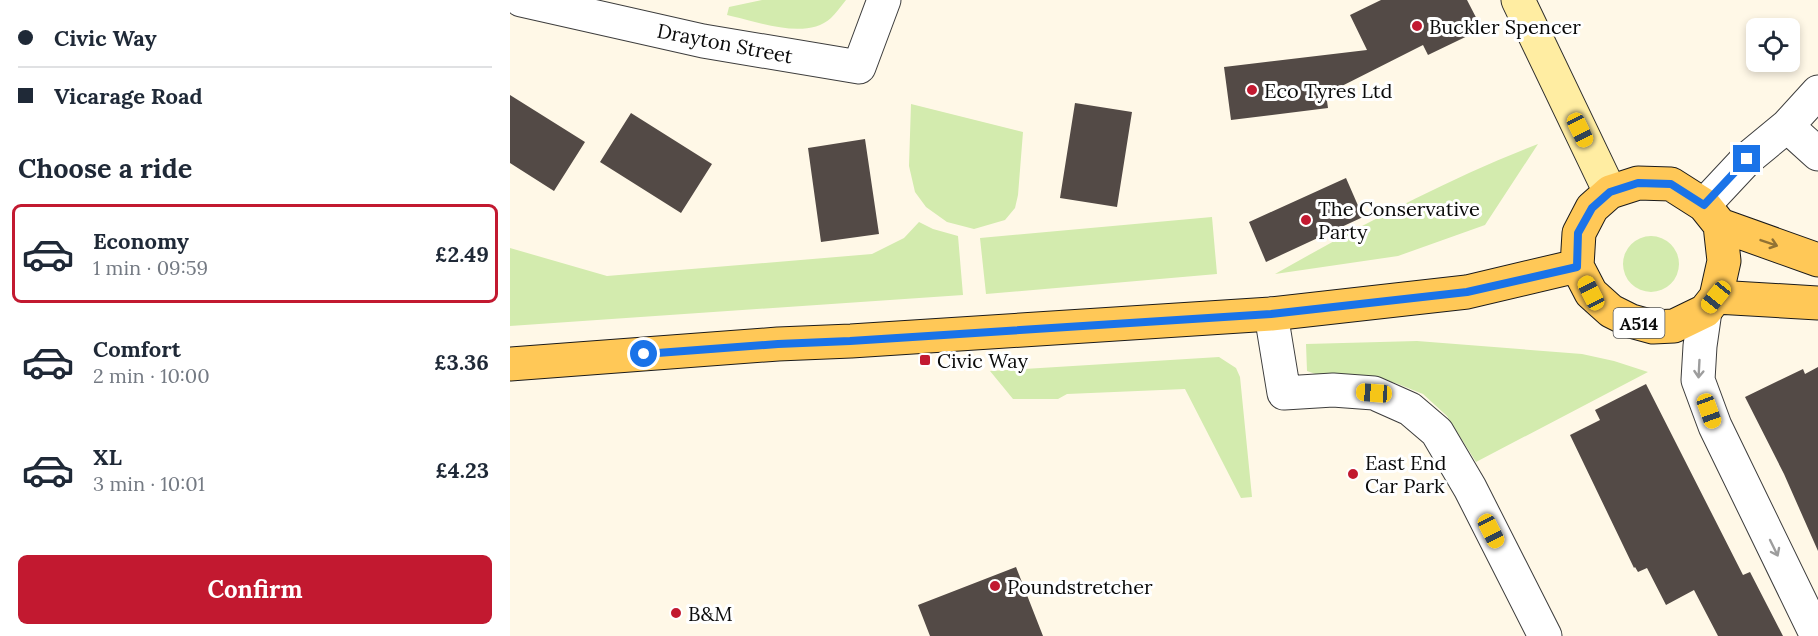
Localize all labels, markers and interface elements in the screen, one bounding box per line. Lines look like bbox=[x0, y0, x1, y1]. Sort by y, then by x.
place label: Buckler Spencer bbox=[1429, 14, 1581, 39]
street label: Drayton Street bbox=[655, 18, 795, 68]
map controls bbox=[1746, 18, 1800, 72]
button: locate bbox=[1746, 18, 1800, 72]
marker: Buckler Spencer bbox=[1410, 19, 1424, 33]
text: Civic Way bbox=[54, 24, 157, 52]
place label: Eco Tyres Ltd bbox=[1264, 78, 1392, 103]
text: Vicarage Road bbox=[54, 82, 203, 110]
marker: Eco Tyres Ltd bbox=[1245, 83, 1259, 97]
car bbox=[1564, 110, 1596, 150]
route end bbox=[1733, 145, 1760, 172]
text: Choose a ride bbox=[18, 151, 192, 185]
place label: The Conservative Party bbox=[1318, 196, 1480, 244]
marker: The Conservative Party bbox=[1299, 213, 1313, 227]
icon: car bbox=[21, 227, 75, 281]
text: Economy bbox=[93, 227, 189, 255]
one-way arrow bbox=[1759, 238, 1778, 249]
text: £2.49 bbox=[435, 240, 489, 268]
text: 1 min · 09:59 bbox=[93, 255, 208, 280]
car bbox=[1575, 273, 1607, 313]
car bbox=[1698, 277, 1734, 317]
road number: A514 bbox=[1614, 308, 1664, 338]
icon: car bbox=[21, 335, 75, 389]
text: Comfort bbox=[93, 335, 181, 363]
route start bbox=[630, 340, 657, 367]
text: £3.36 bbox=[434, 348, 489, 376]
place label: Civic Way bbox=[937, 348, 1028, 373]
marker: Civic Way bbox=[918, 353, 932, 367]
one-way arrow bbox=[1693, 359, 1704, 379]
text: 2 min · 10:00 bbox=[93, 363, 210, 388]
car bbox=[1355, 383, 1393, 403]
car bbox=[1694, 391, 1724, 431]
icon: car bbox=[21, 443, 75, 497]
text: XL bbox=[93, 443, 122, 471]
place label: East End Car Park bbox=[1365, 450, 1447, 498]
text: £4.23 bbox=[435, 456, 489, 484]
marker: East End Car Park bbox=[1346, 467, 1360, 481]
text: 3 min · 10:01 bbox=[93, 471, 205, 496]
car bbox=[1475, 511, 1507, 551]
one-way arrow bbox=[1768, 538, 1780, 556]
button: Confirm bbox=[18, 555, 492, 624]
place label: Poundstretcher bbox=[1007, 574, 1153, 599]
marker: Poundstretcher bbox=[988, 579, 1002, 593]
place label: B&M bbox=[688, 601, 733, 626]
marker: B&M bbox=[669, 606, 683, 620]

